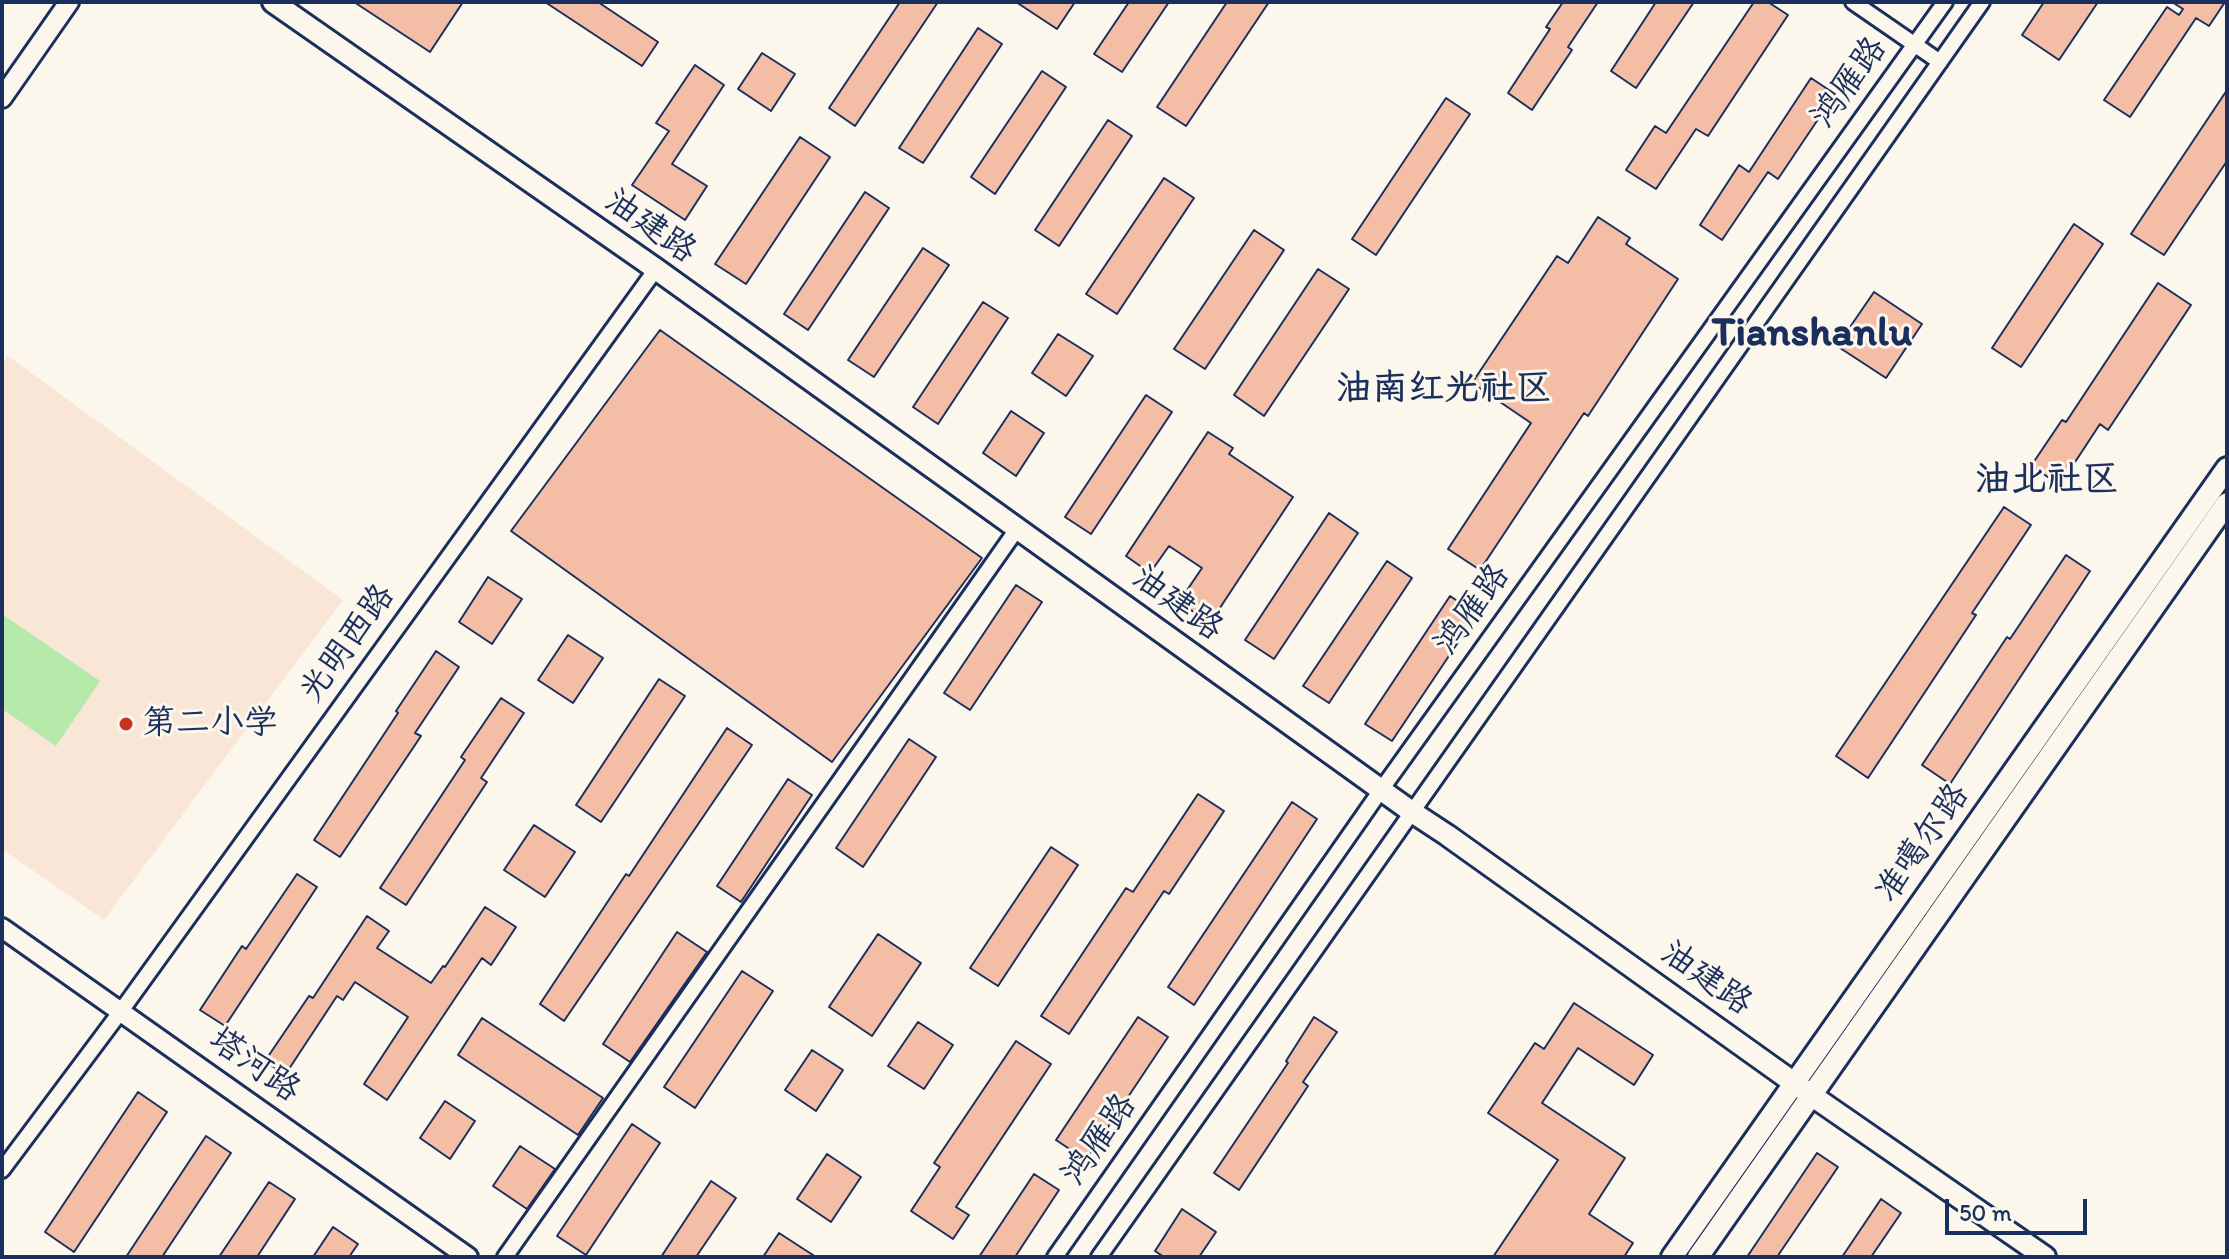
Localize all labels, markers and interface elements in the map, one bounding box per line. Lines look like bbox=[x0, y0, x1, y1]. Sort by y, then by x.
street label: 鸿雁路 bbox=[1804, 30, 1896, 136]
street label: 油建路 bbox=[597, 181, 703, 273]
district label: Tianshanlu bbox=[1712, 309, 1912, 359]
district label: 油南红光社区 bbox=[1336, 368, 1552, 412]
district label: 油北社区 bbox=[1975, 459, 2119, 503]
street label: 鸿雁路 bbox=[1427, 557, 1519, 663]
street label: 油建路 bbox=[1124, 558, 1230, 650]
street label: 光明西路 bbox=[292, 577, 404, 711]
place label: 第二小学 bbox=[142, 704, 278, 744]
marker: 第二小学 bbox=[117, 715, 135, 733]
street label: 准噶尔路 bbox=[1867, 777, 1979, 911]
street label: 油建路 bbox=[1653, 933, 1759, 1025]
street label: 塔河路 bbox=[201, 1020, 307, 1112]
street label: 鸿雁路 bbox=[1054, 1087, 1146, 1193]
scale bar bbox=[1949, 1183, 2091, 1233]
text: 50 m bbox=[1959, 1198, 2012, 1227]

